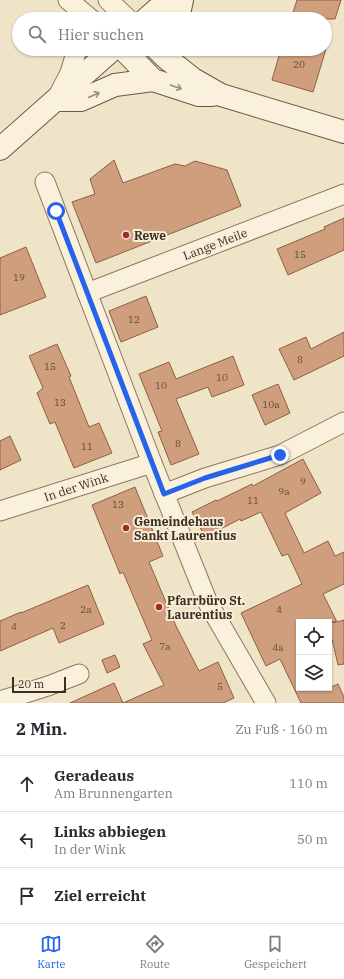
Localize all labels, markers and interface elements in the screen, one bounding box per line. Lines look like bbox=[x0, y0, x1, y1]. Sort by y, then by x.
search box bbox=[12, 12, 332, 56]
icon: search bbox=[26, 23, 48, 45]
text: Hier suchen bbox=[58, 25, 144, 44]
house number: 20 bbox=[293, 58, 305, 71]
one-way arrow bbox=[169, 84, 182, 91]
one-way arrow bbox=[88, 91, 100, 98]
route start bbox=[47, 202, 65, 220]
street label: Lange Meile bbox=[181, 225, 249, 263]
place label: Rewe bbox=[134, 228, 166, 243]
marker: Rewe bbox=[121, 230, 131, 240]
house number: 15 bbox=[294, 248, 306, 261]
house number: 19 bbox=[13, 271, 25, 284]
house number: 12 bbox=[128, 313, 140, 326]
house number: 8 bbox=[297, 353, 303, 366]
house number: 15 bbox=[44, 360, 56, 373]
house number: 10 bbox=[216, 371, 228, 384]
house number: 10 bbox=[155, 379, 167, 392]
house number: 13 bbox=[54, 396, 66, 409]
house number: 10a bbox=[262, 398, 280, 411]
house number: 8 bbox=[175, 437, 181, 450]
house number: 11 bbox=[81, 440, 93, 453]
route end bbox=[271, 446, 289, 464]
street label: In der Wink bbox=[42, 470, 110, 504]
house number: 9 bbox=[300, 475, 306, 488]
house number: 9a bbox=[278, 485, 290, 498]
house number: 11 bbox=[247, 494, 259, 507]
house number: 13 bbox=[112, 498, 124, 511]
place label: Gemeindehaus Sankt Laurentius bbox=[134, 514, 236, 543]
marker: Gemeindehaus Sankt Laurentius bbox=[121, 523, 131, 533]
place label: Pfarrbüro St. Laurentius bbox=[167, 593, 245, 622]
marker: Pfarrbüro St. Laurentius bbox=[154, 602, 164, 612]
house number: 2a bbox=[80, 603, 92, 616]
house number: 4 bbox=[276, 603, 282, 616]
house number: 2 bbox=[60, 619, 66, 632]
map controls bbox=[296, 619, 332, 691]
button: locate bbox=[296, 619, 332, 655]
house number: 4 bbox=[11, 620, 17, 633]
house number: 7a bbox=[159, 640, 171, 653]
house number: 4a bbox=[272, 641, 284, 654]
button: layers bbox=[296, 655, 332, 691]
scale bar bbox=[12, 675, 66, 694]
text: 20 m bbox=[18, 677, 44, 691]
house number: 5 bbox=[217, 680, 223, 693]
text: 2 Min. bbox=[16, 718, 67, 740]
text: Zu Fuß · 160 m bbox=[235, 721, 328, 738]
text: Geradeaus bbox=[54, 766, 134, 785]
icon: ahead bbox=[16, 773, 38, 795]
text: 110 m bbox=[289, 775, 328, 792]
text: Am Brunnengarten bbox=[54, 785, 173, 802]
text: Links abbiegen bbox=[54, 822, 166, 841]
icon: left bbox=[16, 829, 38, 851]
text: 50 m bbox=[297, 831, 328, 848]
text: In der Wink bbox=[54, 841, 126, 858]
icon: arrive bbox=[16, 885, 38, 907]
text: Ziel erreicht bbox=[54, 886, 146, 905]
tab: Karte bbox=[37, 933, 66, 971]
tab: Route bbox=[140, 933, 170, 971]
tab: Gespeichert bbox=[244, 933, 307, 971]

